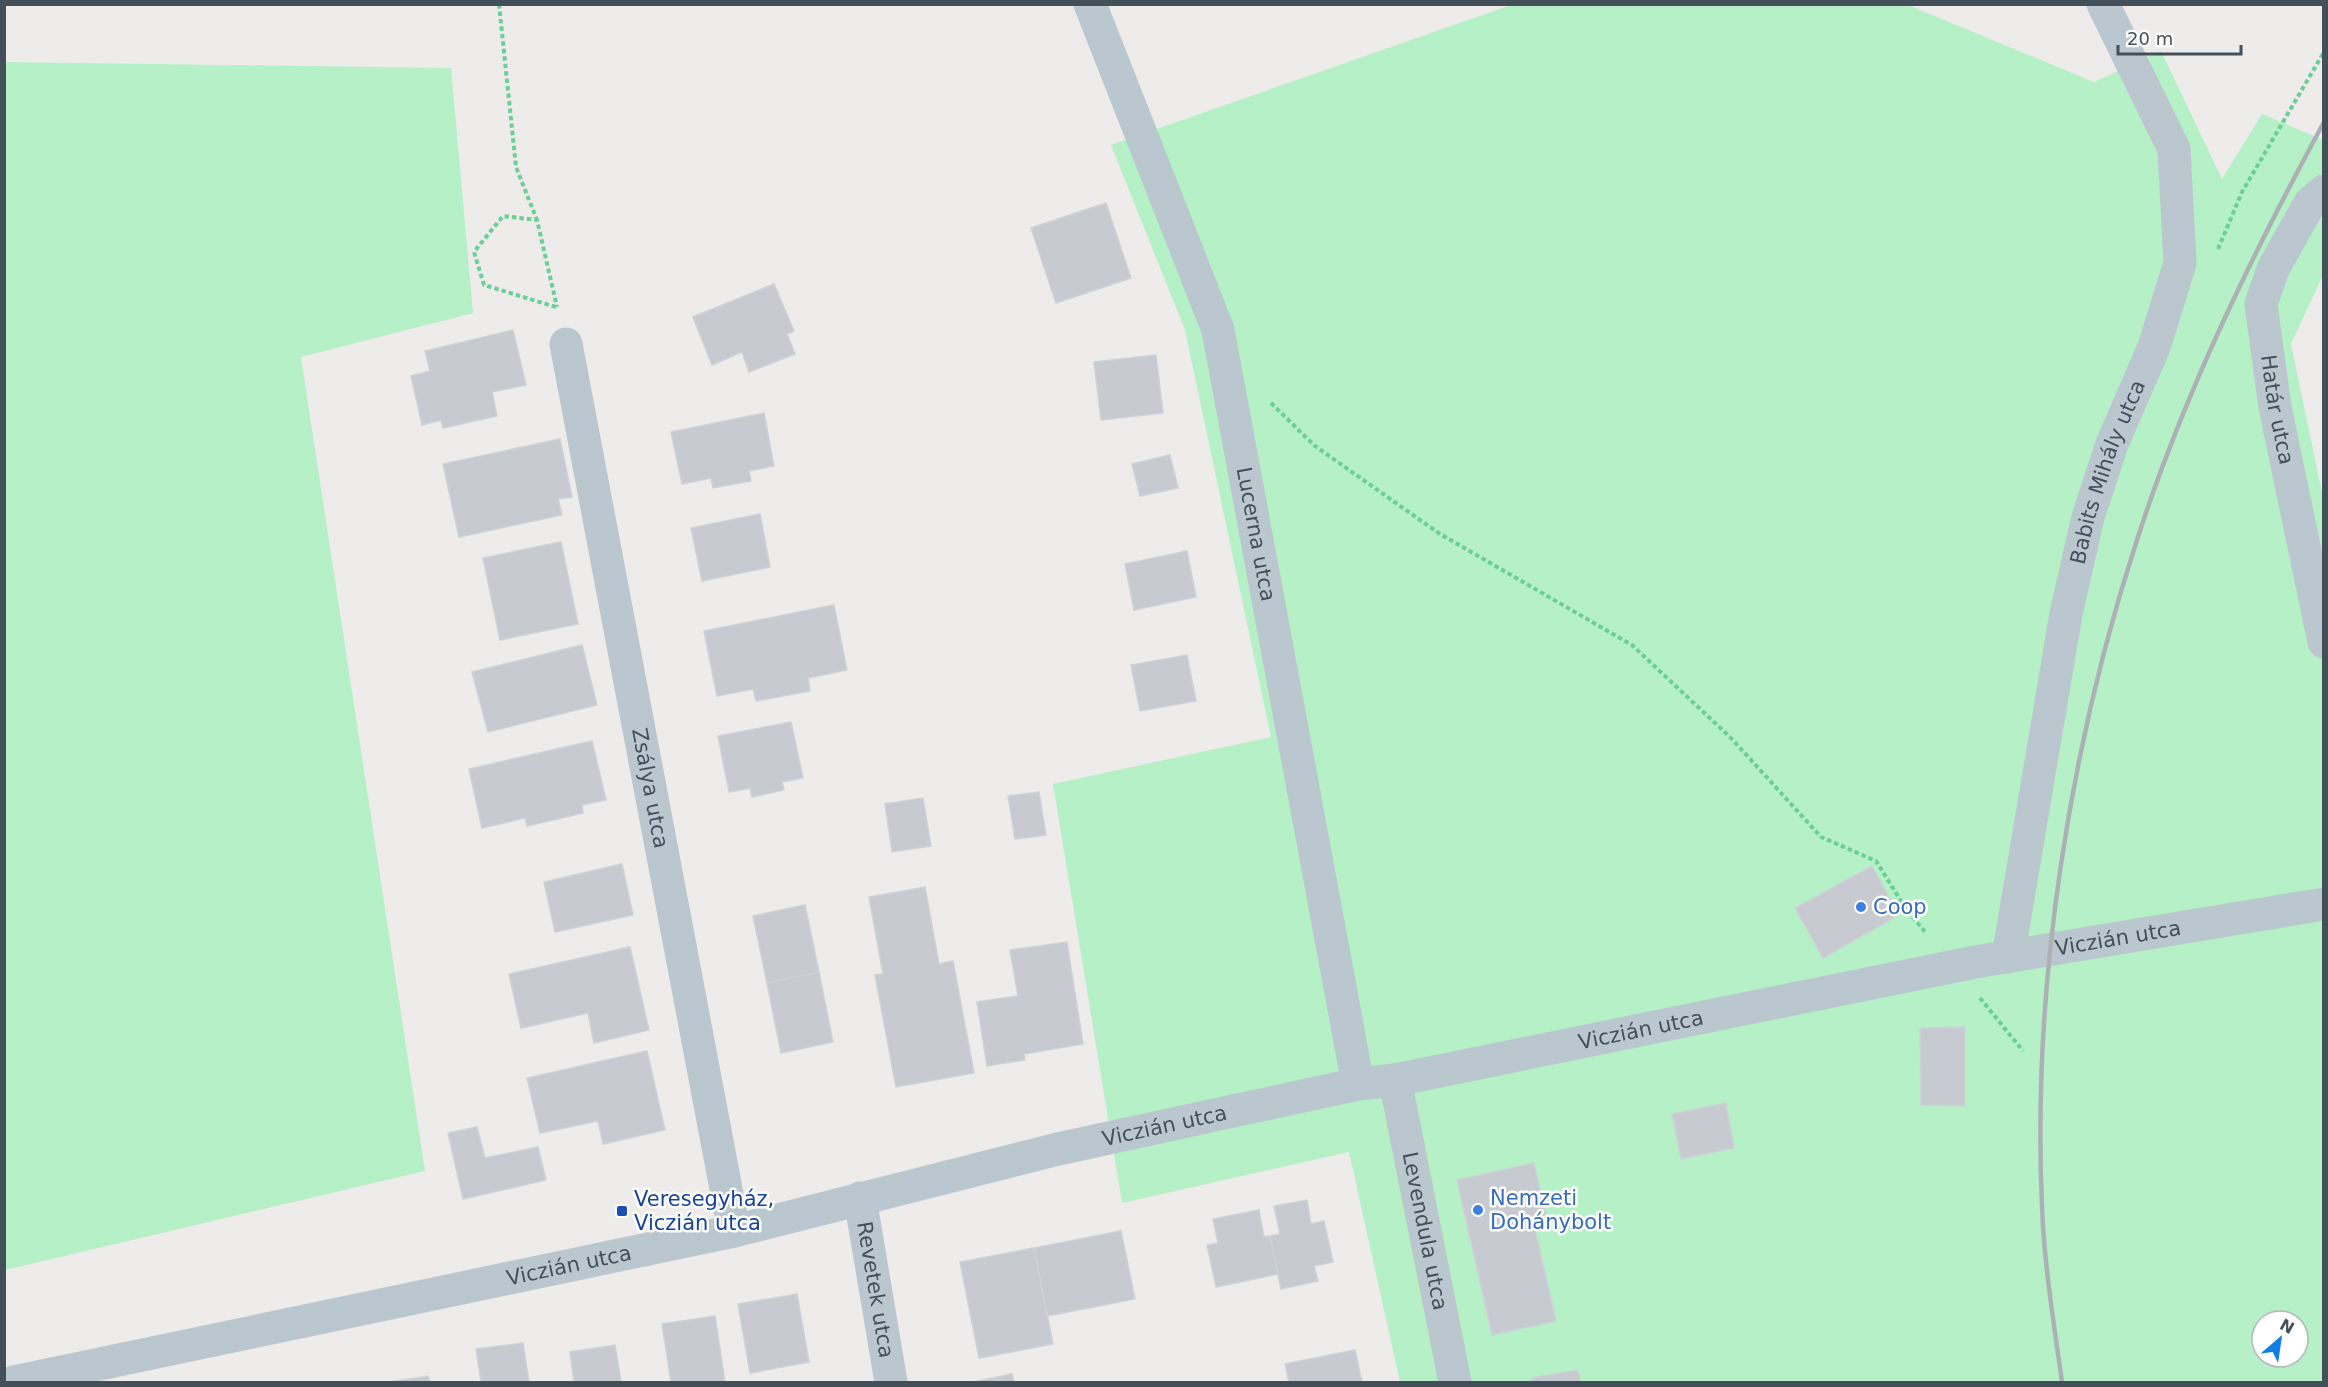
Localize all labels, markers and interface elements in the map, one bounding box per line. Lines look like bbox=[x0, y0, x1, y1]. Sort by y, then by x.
scale bar bbox=[2118, 18, 2241, 56]
text: 20 m bbox=[2127, 28, 2173, 49]
street label: Határ utca bbox=[2256, 353, 2299, 467]
street label: Babits Mihály utca bbox=[2066, 376, 2150, 567]
street label: Lucerna utca bbox=[1232, 465, 1280, 603]
street label: Zsálya utca bbox=[627, 726, 673, 850]
place label: Coop bbox=[1873, 895, 1927, 919]
marker: Coop bbox=[1854, 900, 1868, 914]
street label: Viczián utca bbox=[2053, 916, 2183, 960]
street label: Viczián utca bbox=[1576, 1006, 1706, 1054]
street label: Viczián utca bbox=[1100, 1101, 1229, 1151]
street label: Levendula utca bbox=[1398, 1150, 1452, 1312]
place label: Nemzeti Dohánybolt bbox=[1490, 1186, 1611, 1234]
place label: Veresegyház, Viczián utca bbox=[634, 1187, 774, 1235]
marker: Nemzeti Dohánybolt bbox=[1471, 1203, 1485, 1217]
marker: Veresegyház, Viczián utca bbox=[615, 1204, 629, 1218]
street label: Revetek utca bbox=[852, 1220, 899, 1360]
street label: Viczián utca bbox=[504, 1241, 634, 1290]
north arrow bbox=[2250, 1309, 2310, 1369]
text: N bbox=[2277, 1315, 2297, 1338]

